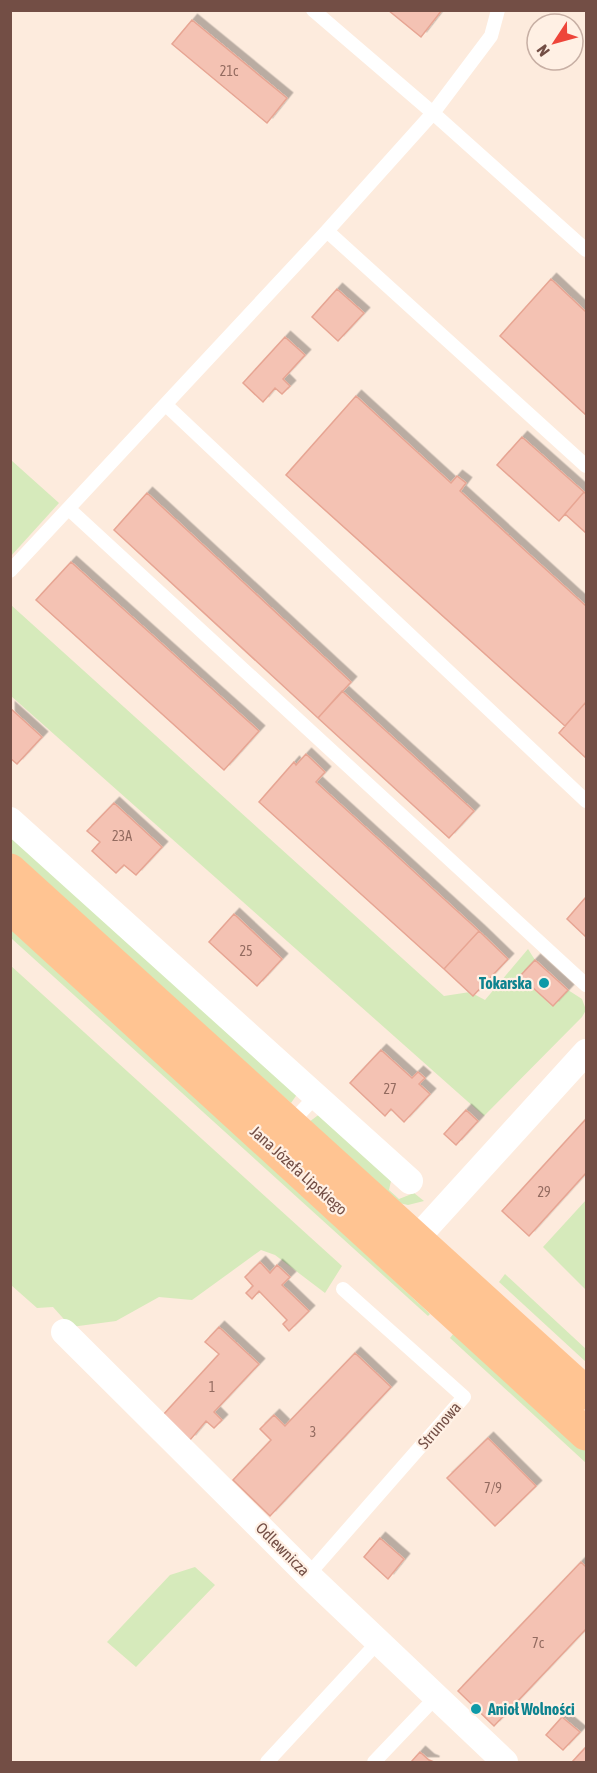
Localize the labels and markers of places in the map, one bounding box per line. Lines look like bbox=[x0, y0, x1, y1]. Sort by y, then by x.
place label: Tokarska bbox=[479, 974, 532, 992]
marker: Tokarska bbox=[537, 976, 551, 990]
place label: Anioł Wolności bbox=[487, 1700, 575, 1718]
marker: Anioł Wolności bbox=[469, 1702, 483, 1716]

